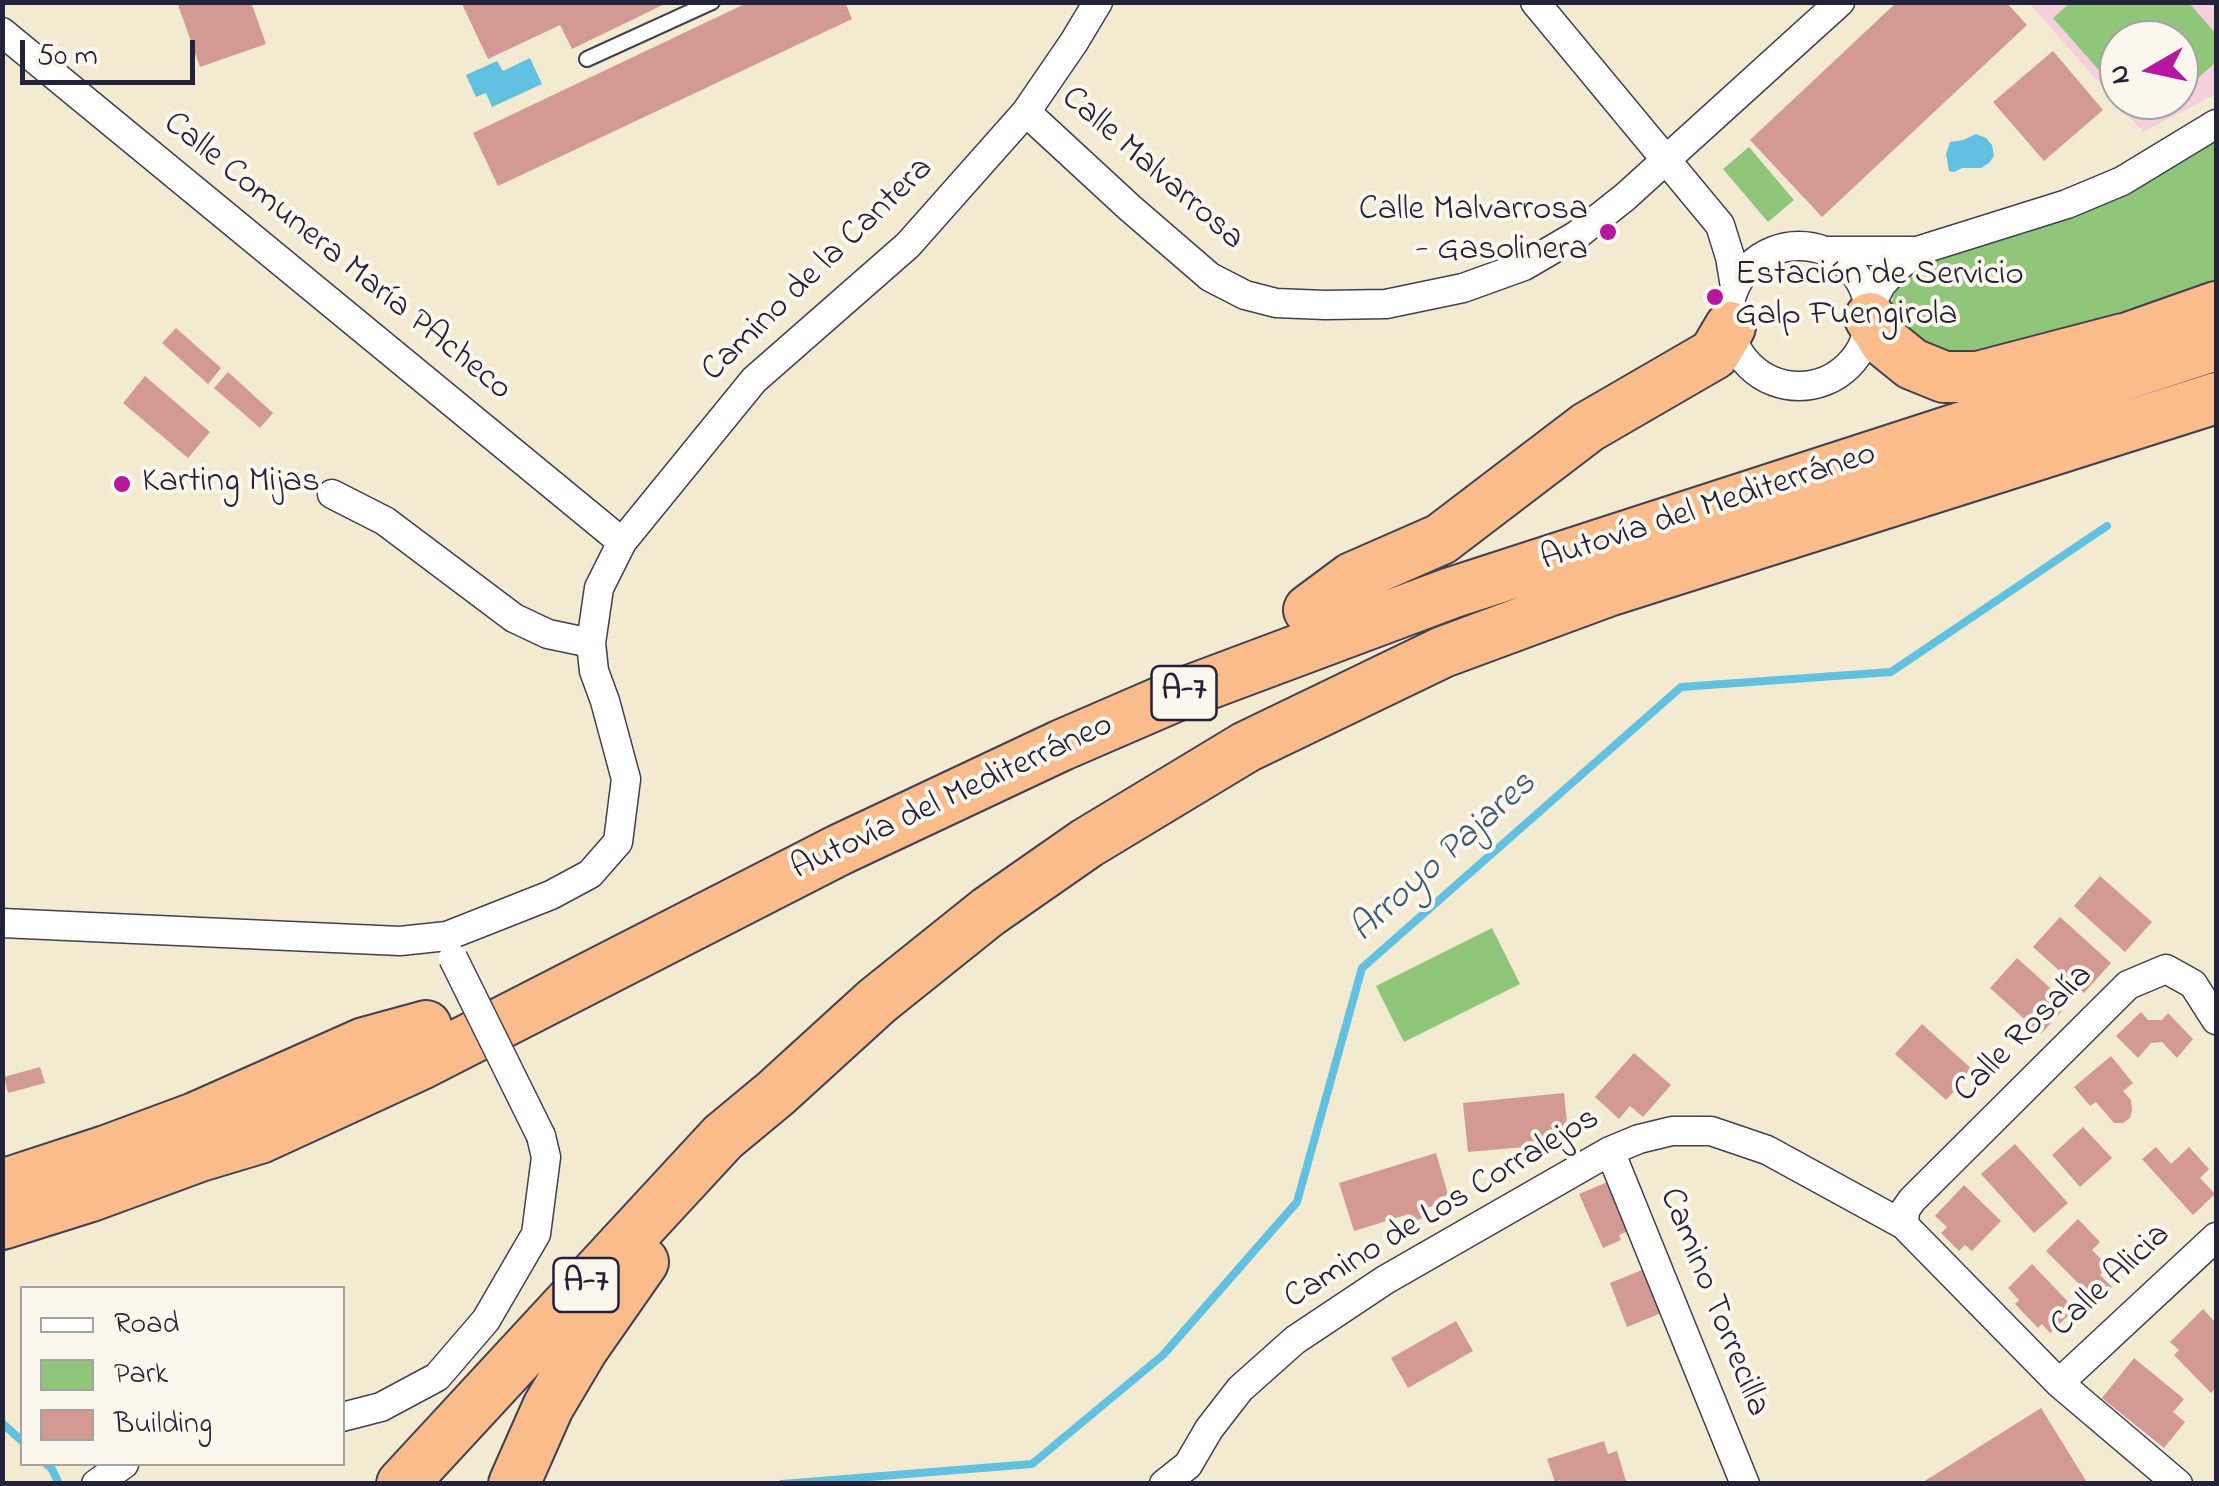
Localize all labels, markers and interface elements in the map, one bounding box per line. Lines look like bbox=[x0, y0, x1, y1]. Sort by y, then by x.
scale bar bbox=[25, 20, 200, 82]
north arrow bbox=[2099, 20, 2199, 120]
text: 50 m bbox=[37, 35, 98, 79]
text: N bbox=[2099, 62, 2143, 87]
street label: Calle Malvarrosa bbox=[1051, 79, 1251, 261]
street label: Calle Comunera María PAcheco bbox=[153, 104, 519, 412]
street label: Camino de la Cantera bbox=[694, 150, 944, 392]
place label: Calle Malvarrosa - Gasolinera bbox=[1359, 191, 1588, 273]
marker: Calle Malvarrosa - Gasolinera bbox=[1597, 221, 1619, 243]
place label: Estación de Servicio Galp Fuengirola bbox=[1735, 256, 2024, 338]
marker: Estación de Servicio Galp Fuengirola bbox=[1704, 286, 1726, 308]
street label: Autovía del Mediterráneo bbox=[1536, 435, 1882, 583]
place label: Karting Mijas bbox=[142, 463, 320, 505]
marker: Karting Mijas bbox=[111, 473, 133, 495]
road number: A-7 bbox=[1152, 666, 1216, 720]
street label: Autovía del Mediterráneo bbox=[786, 706, 1120, 892]
water label: Arroyo Pajares bbox=[1343, 764, 1547, 954]
street label: Calle Rosalía bbox=[1947, 957, 2103, 1113]
street label: Camino de Los Corralejos bbox=[1278, 1099, 1608, 1321]
street label: Camino Torrecilla bbox=[1647, 1183, 1777, 1423]
street label: Calle Alicia bbox=[2043, 1216, 2181, 1348]
road number: A-7 bbox=[554, 1258, 618, 1312]
legend bbox=[20, 1286, 345, 1466]
text: Road bbox=[114, 1303, 179, 1347]
text: Park bbox=[114, 1353, 168, 1397]
text: Building bbox=[114, 1403, 212, 1447]

